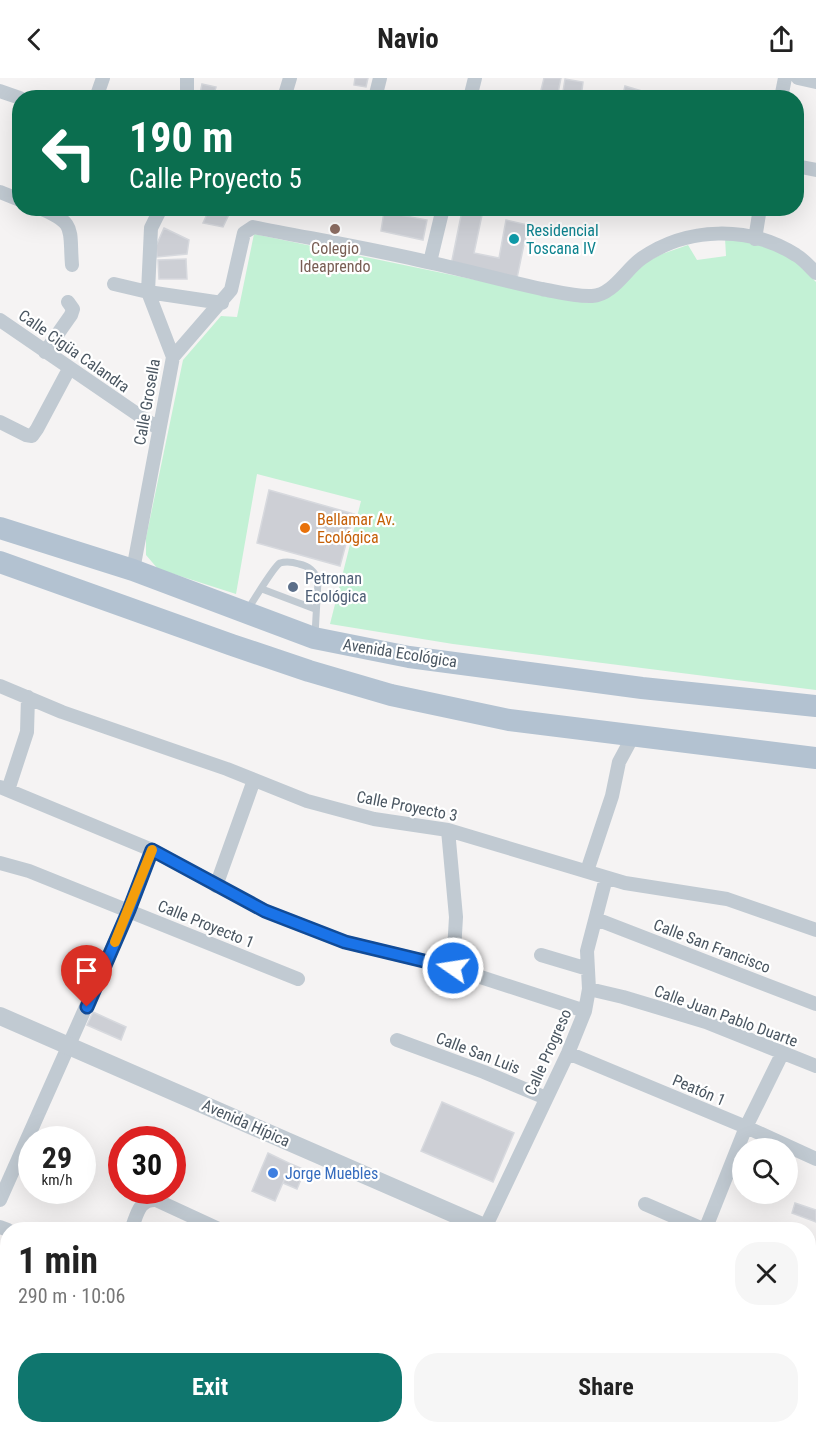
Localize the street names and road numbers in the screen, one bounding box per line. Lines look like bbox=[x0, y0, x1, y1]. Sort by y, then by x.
street label: Calle Cigüa Calandra bbox=[15, 306, 133, 396]
street label: Calle Grosella bbox=[130, 357, 164, 447]
street label: Avenida Ecológica bbox=[342, 635, 458, 671]
street label: Calle Proyecto 3 bbox=[355, 787, 459, 825]
street label: Calle Proyecto 1 bbox=[155, 896, 257, 952]
street label: Calle San Francisco bbox=[651, 915, 773, 977]
street label: Calle Juan Pablo Duarte bbox=[652, 981, 800, 1051]
street label: Calle Progreso bbox=[521, 1006, 575, 1098]
street label: Calle San Luis bbox=[433, 1028, 523, 1078]
street label: Peatón 1 bbox=[670, 1070, 728, 1110]
street label: Avenida Hípica bbox=[199, 1095, 293, 1151]

